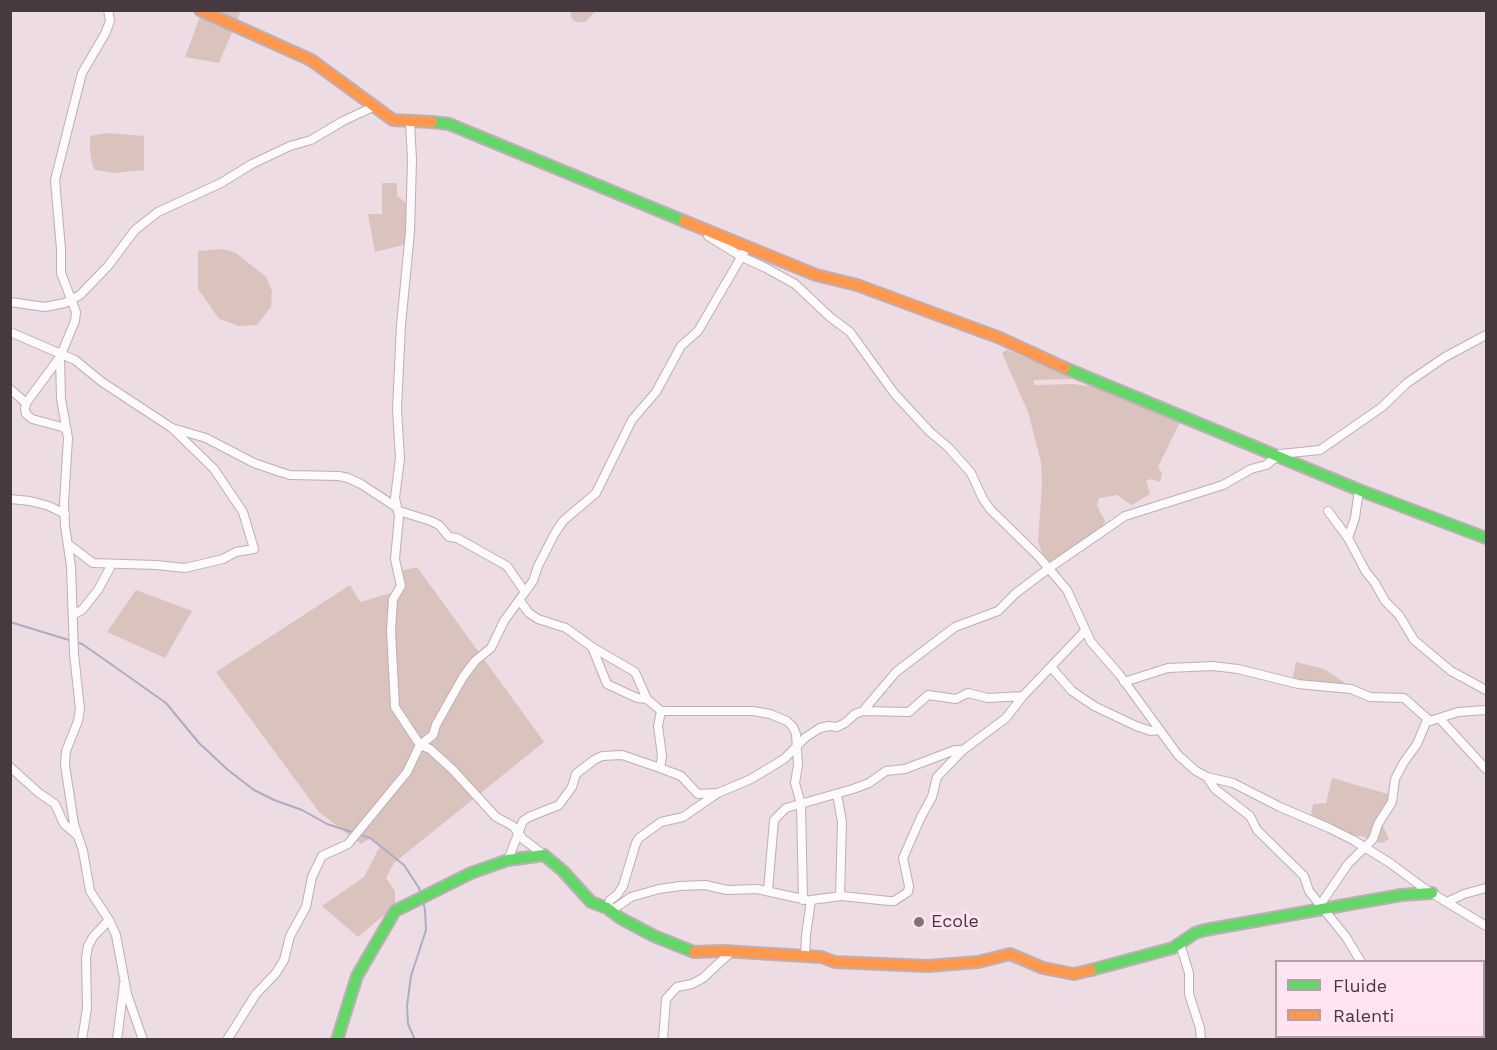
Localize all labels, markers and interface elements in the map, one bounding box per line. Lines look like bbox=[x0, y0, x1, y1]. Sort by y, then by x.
place label: Ecole bbox=[931, 911, 979, 933]
marker: Ecole bbox=[912, 915, 926, 929]
legend bbox=[1275, 960, 1485, 1038]
text: Fluide bbox=[1333, 975, 1387, 996]
text: Ralenti bbox=[1333, 1005, 1394, 1026]

